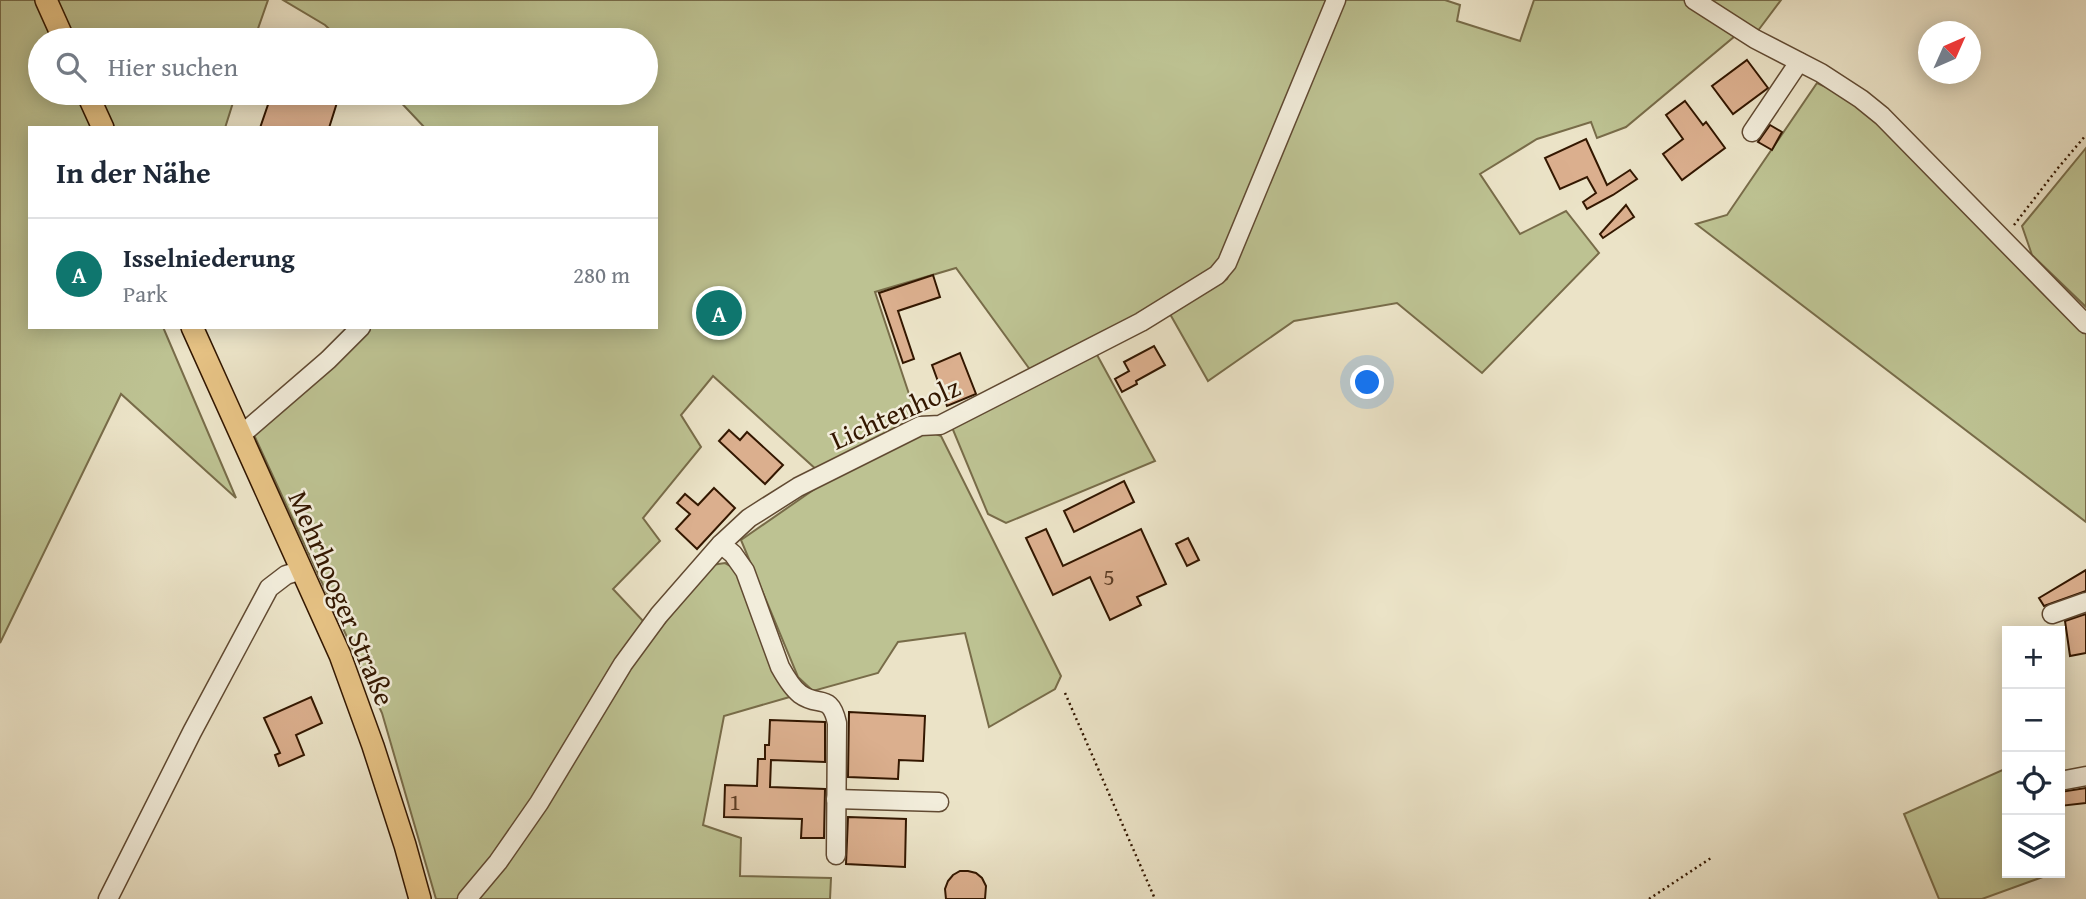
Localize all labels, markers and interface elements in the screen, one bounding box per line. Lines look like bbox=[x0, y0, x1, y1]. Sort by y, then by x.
north arrow bbox=[1918, 21, 1981, 84]
search box bbox=[28, 28, 658, 105]
text: Hier suchen bbox=[108, 47, 238, 86]
icon: search bbox=[52, 48, 90, 86]
text: In der Nähe bbox=[56, 150, 211, 194]
text: Isselniederung bbox=[123, 238, 295, 277]
text: A bbox=[72, 258, 86, 291]
text: 280 m bbox=[573, 258, 630, 291]
text: Park bbox=[123, 277, 167, 310]
pin: A bbox=[696, 287, 742, 339]
your location bbox=[1350, 365, 1384, 399]
street label: Lichtenholz bbox=[823, 366, 966, 459]
street label: Mehrhooger Straße bbox=[279, 484, 406, 712]
house number: 5 bbox=[1103, 559, 1115, 594]
map controls bbox=[2002, 626, 2065, 878]
button: + bbox=[2002, 626, 2065, 689]
button: − bbox=[2002, 689, 2065, 752]
button: locate bbox=[2002, 752, 2065, 815]
house number: 1 bbox=[729, 784, 741, 819]
button: layers bbox=[2002, 815, 2065, 878]

